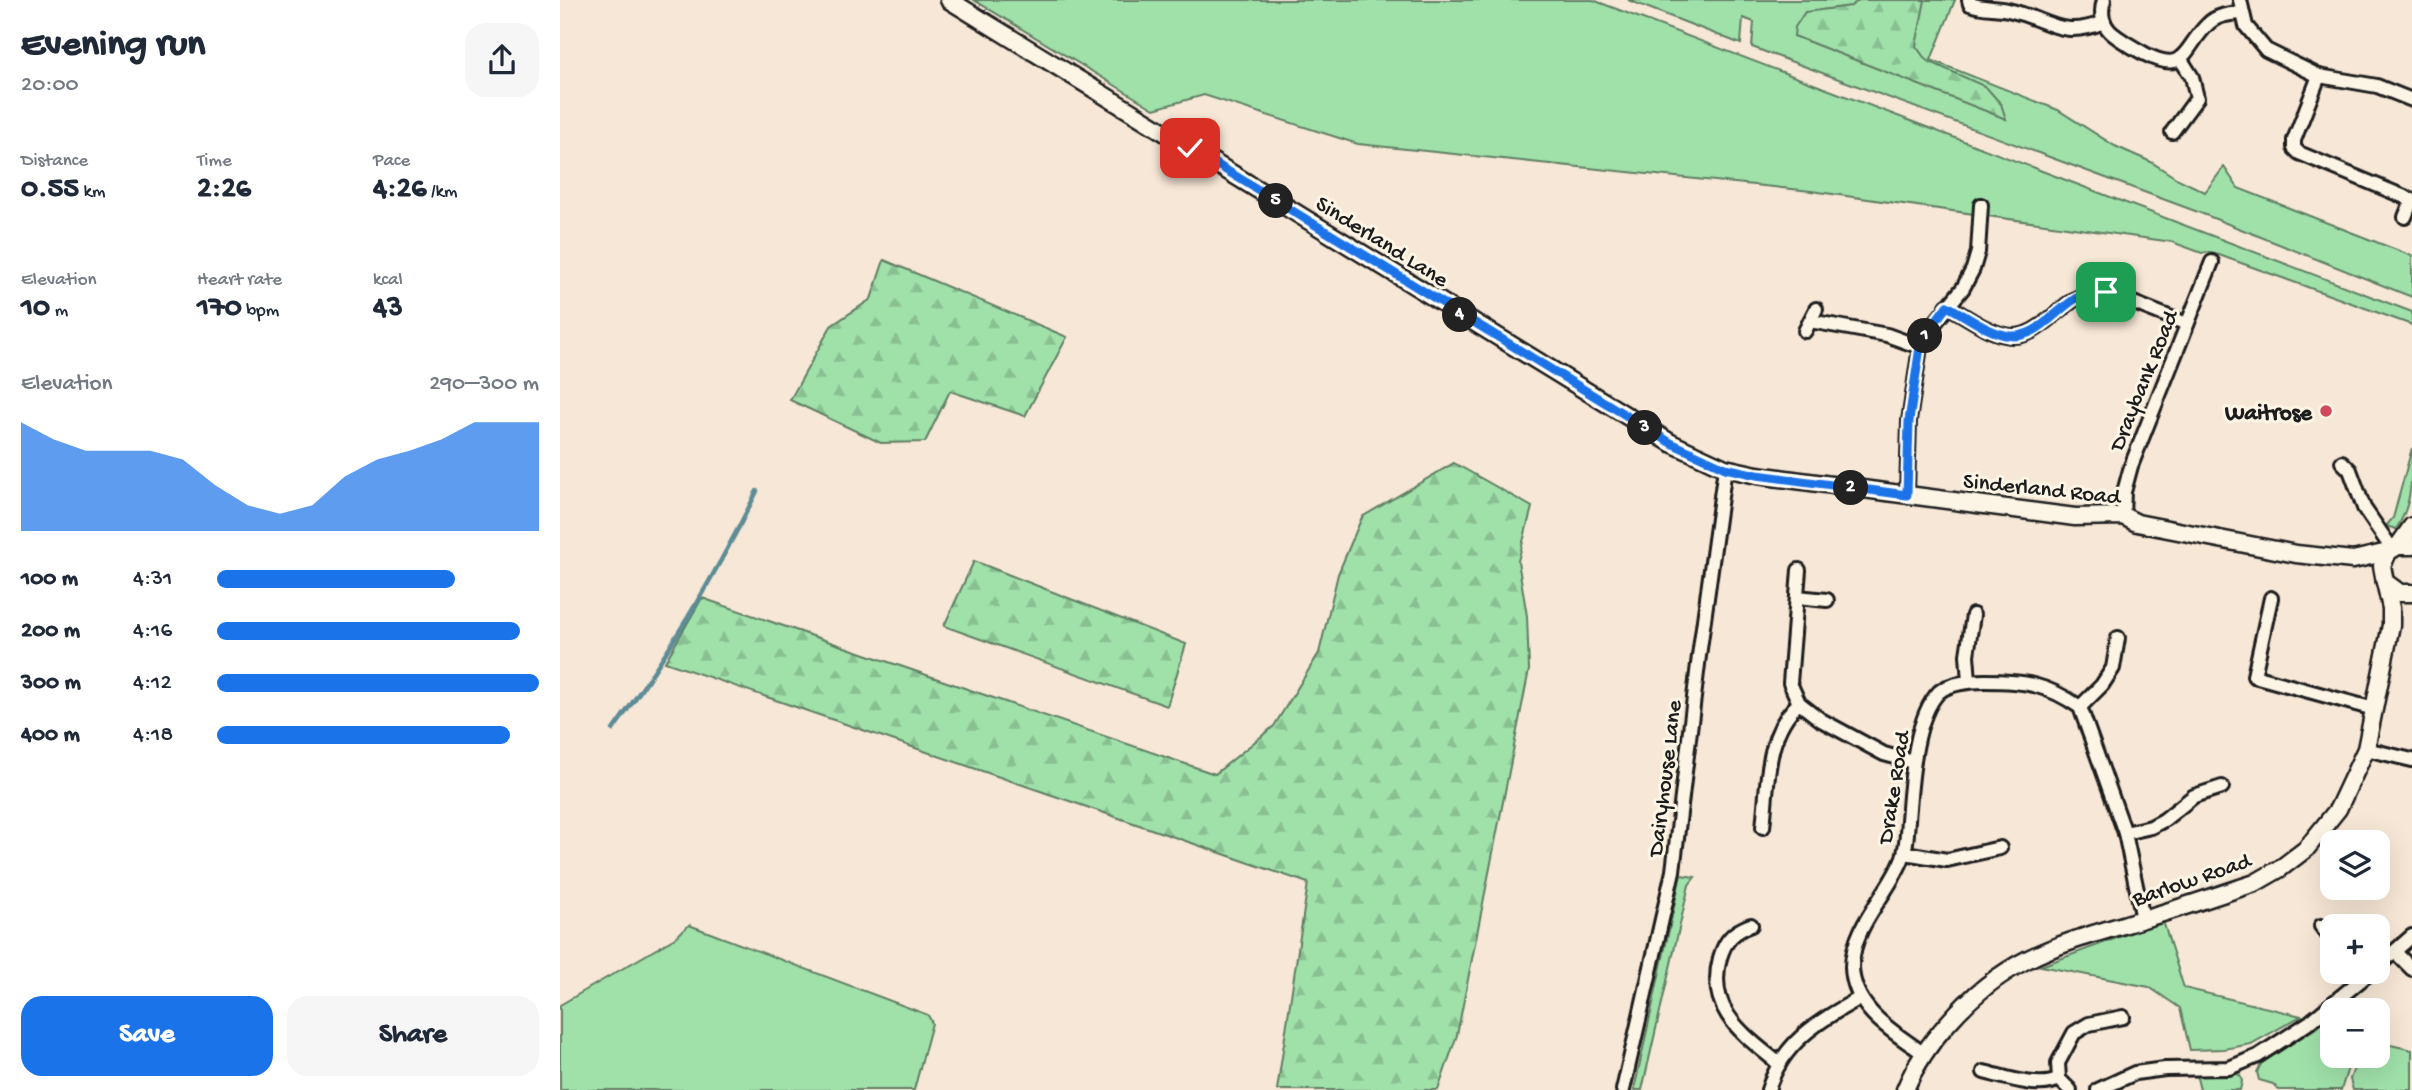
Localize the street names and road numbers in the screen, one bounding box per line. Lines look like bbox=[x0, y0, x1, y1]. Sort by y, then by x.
street label: Sinderland Lane bbox=[1310, 191, 1454, 295]
street label: Draybank Road bbox=[2104, 306, 2186, 457]
street label: Sinderland Road bbox=[1962, 469, 2123, 512]
street label: Dairyhouse Lane bbox=[1643, 698, 1690, 860]
street label: Drake Road bbox=[1873, 728, 1918, 848]
street label: Barlow Road bbox=[2129, 848, 2256, 914]

